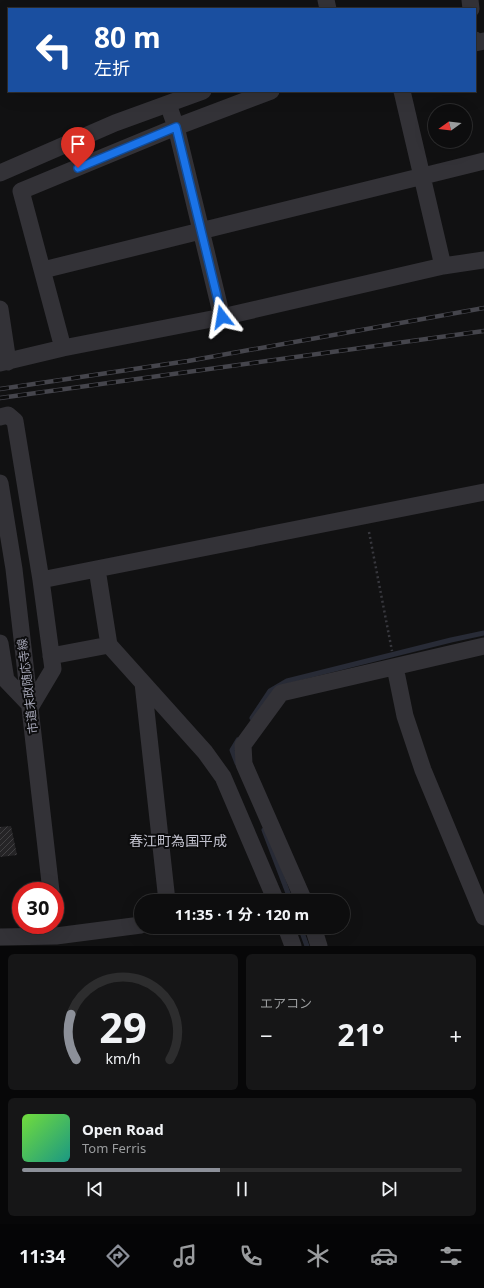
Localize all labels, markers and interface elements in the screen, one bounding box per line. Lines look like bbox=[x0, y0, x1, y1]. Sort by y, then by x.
text: 80 m bbox=[94, 18, 161, 56]
icon: left bbox=[28, 24, 80, 76]
text: 左折 bbox=[94, 56, 130, 80]
north arrow bbox=[428, 104, 472, 148]
map controls bbox=[428, 104, 472, 148]
pin bbox=[61, 127, 95, 168]
icon: arrive bbox=[67, 133, 89, 155]
position arrow bbox=[201, 296, 243, 338]
street label: 市道末政随応寺線 bbox=[13, 637, 42, 735]
district label: 春江町為国平成 bbox=[129, 831, 227, 850]
speed limit sign: 30 bbox=[12, 882, 64, 934]
text: 11:35 · 1 分 · 120 m bbox=[175, 904, 309, 924]
text: エアコン bbox=[260, 994, 312, 1012]
text: 29 bbox=[99, 999, 147, 1055]
text: 21° bbox=[337, 1014, 385, 1055]
text: − bbox=[260, 1020, 273, 1050]
text: + bbox=[449, 1020, 462, 1050]
text: km/h bbox=[105, 1049, 141, 1068]
text: Open Road bbox=[82, 1119, 164, 1139]
text: Tom Ferris bbox=[82, 1139, 146, 1157]
icon: previous bbox=[84, 1178, 106, 1200]
icon: pause bbox=[231, 1178, 253, 1200]
icon: next bbox=[378, 1178, 400, 1200]
icon: directions bbox=[104, 1242, 132, 1270]
icon: music bbox=[171, 1242, 199, 1270]
icon: phone bbox=[237, 1242, 265, 1270]
icon: climate bbox=[304, 1242, 332, 1270]
icon: car bbox=[370, 1242, 398, 1270]
icon: filters bbox=[437, 1242, 465, 1270]
text: 11:34 bbox=[19, 1244, 66, 1268]

